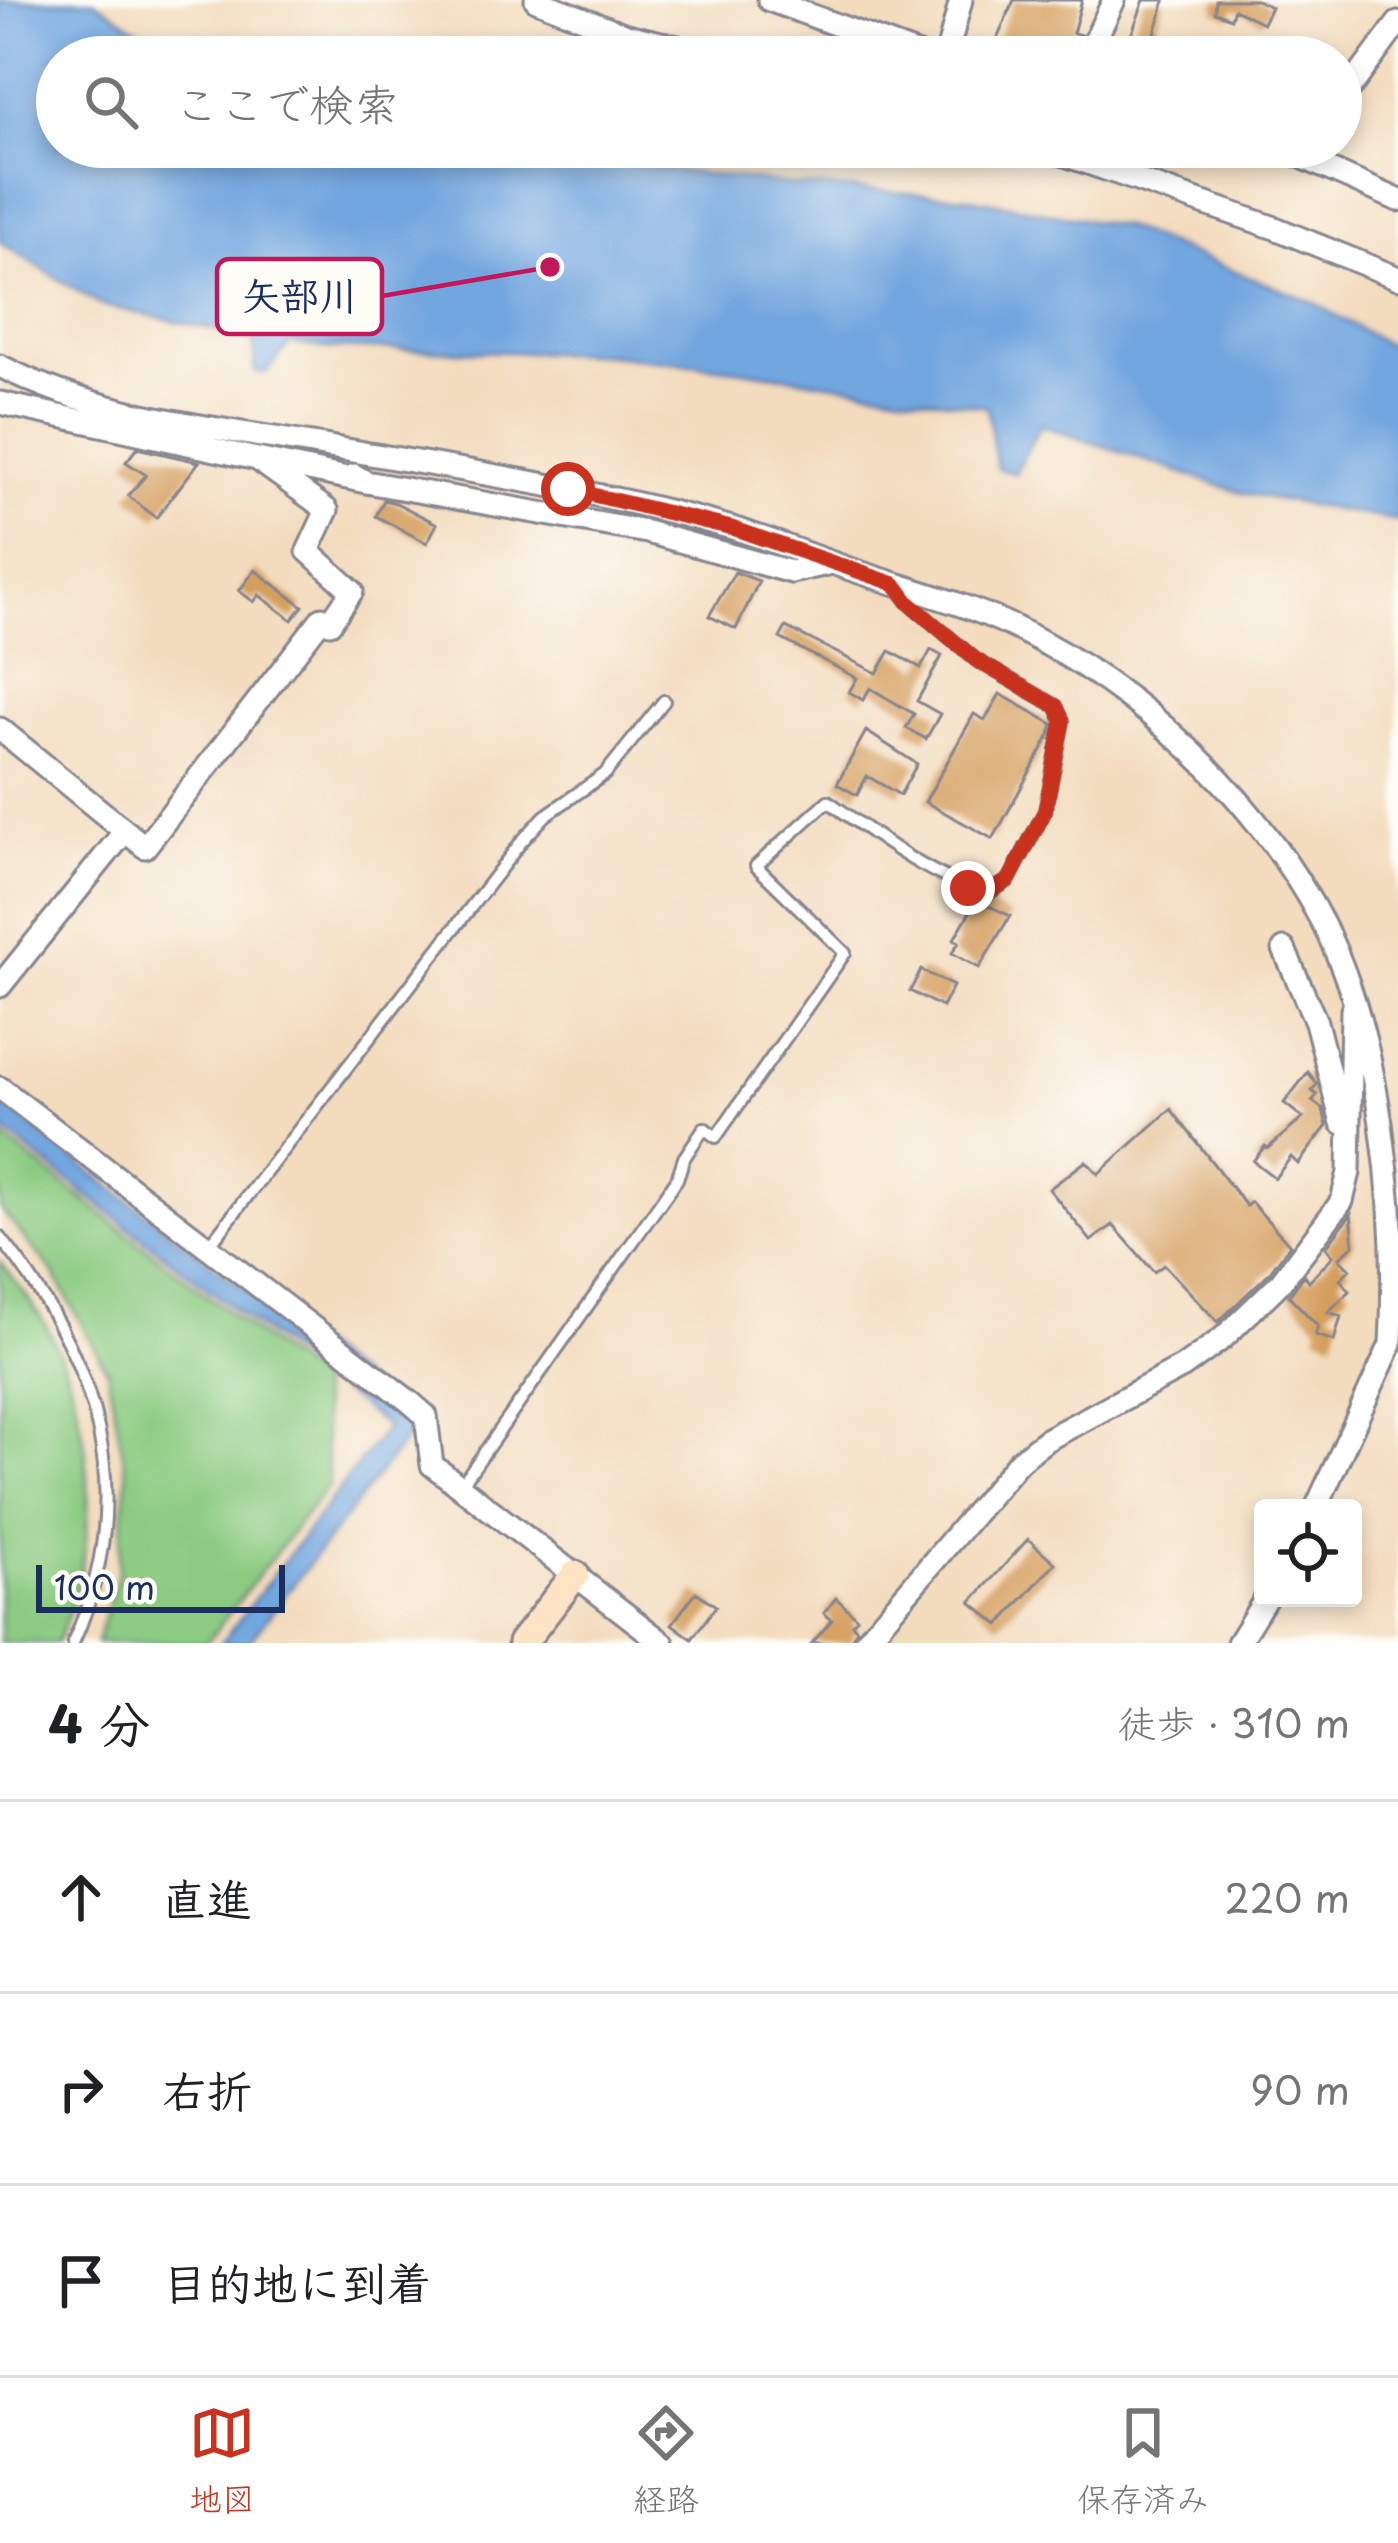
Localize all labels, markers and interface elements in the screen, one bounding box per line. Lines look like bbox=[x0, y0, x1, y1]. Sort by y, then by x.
search box bbox=[36, 36, 1362, 168]
text: ここで検索 bbox=[174, 68, 399, 136]
icon: search bbox=[78, 69, 144, 135]
callout: 矢部川 bbox=[217, 259, 382, 334]
text: 矢部川 bbox=[241, 264, 359, 323]
route start bbox=[541, 462, 595, 516]
route end bbox=[941, 861, 995, 915]
map controls bbox=[1254, 1499, 1362, 1607]
button: locate bbox=[1254, 1499, 1362, 1607]
scale bar bbox=[36, 1559, 285, 1612]
text: 100 m bbox=[54, 1561, 155, 1611]
text: 4 分 bbox=[48, 1683, 150, 1760]
text: 徒歩 · 310 m bbox=[1118, 1692, 1350, 1751]
text: 直進 bbox=[162, 1863, 252, 1931]
icon: ahead bbox=[48, 1864, 114, 1930]
text: 220 m bbox=[1225, 1867, 1350, 1926]
text: 右折 bbox=[162, 2055, 252, 2123]
icon: right bbox=[48, 2056, 114, 2122]
text: 90 m bbox=[1250, 2059, 1350, 2118]
text: 目的地に到着 bbox=[162, 2247, 432, 2315]
icon: arrive bbox=[48, 2248, 114, 2314]
tab: 地図 bbox=[189, 2400, 255, 2522]
tab: 経路 bbox=[633, 2400, 699, 2522]
tab: 保存済み bbox=[1077, 2400, 1209, 2522]

